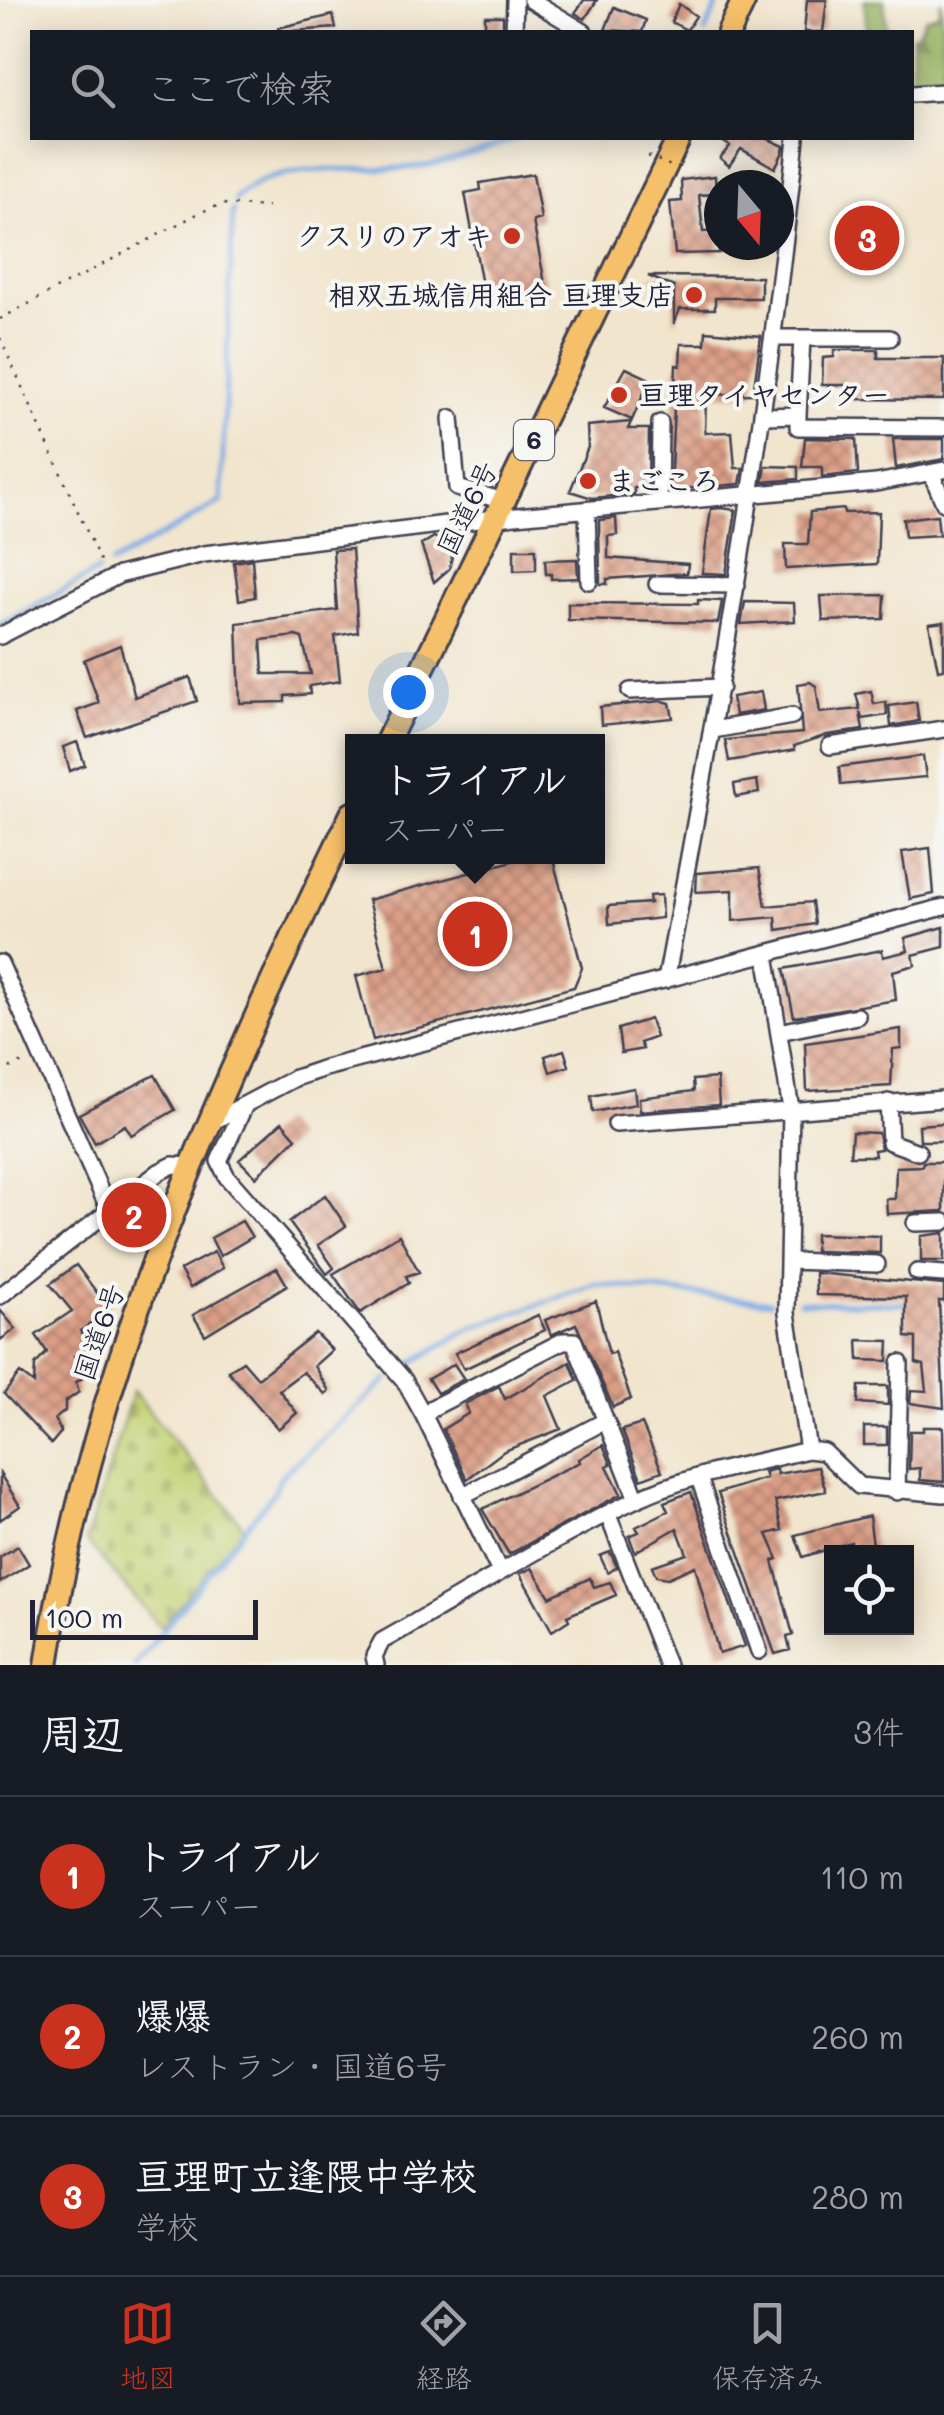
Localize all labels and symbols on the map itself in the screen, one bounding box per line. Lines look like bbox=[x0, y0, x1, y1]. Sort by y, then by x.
north arrow bbox=[704, 170, 794, 260]
pin: 3 bbox=[834, 200, 900, 276]
place label: クスリのアオキ bbox=[296, 217, 492, 253]
marker: クスリのアオキ bbox=[501, 225, 523, 247]
place label: 相双五城信用組合 亘理支店 bbox=[328, 276, 674, 312]
marker: 相双五城信用組合 亘理支店 bbox=[683, 284, 705, 306]
place label: 亘理タイヤセンター bbox=[639, 376, 890, 412]
marker: 亘理タイヤセンター bbox=[608, 384, 630, 406]
road number: 6 bbox=[514, 420, 554, 460]
street label: 国道6号 bbox=[428, 454, 504, 561]
place label: まごころ bbox=[608, 462, 720, 498]
marker: まごころ bbox=[577, 470, 599, 492]
your location bbox=[383, 667, 434, 718]
pin: 1 bbox=[442, 896, 508, 972]
pin: 2 bbox=[102, 1178, 166, 1252]
street label: 国道6号 bbox=[65, 1278, 132, 1385]
scale bar bbox=[30, 1595, 258, 1640]

